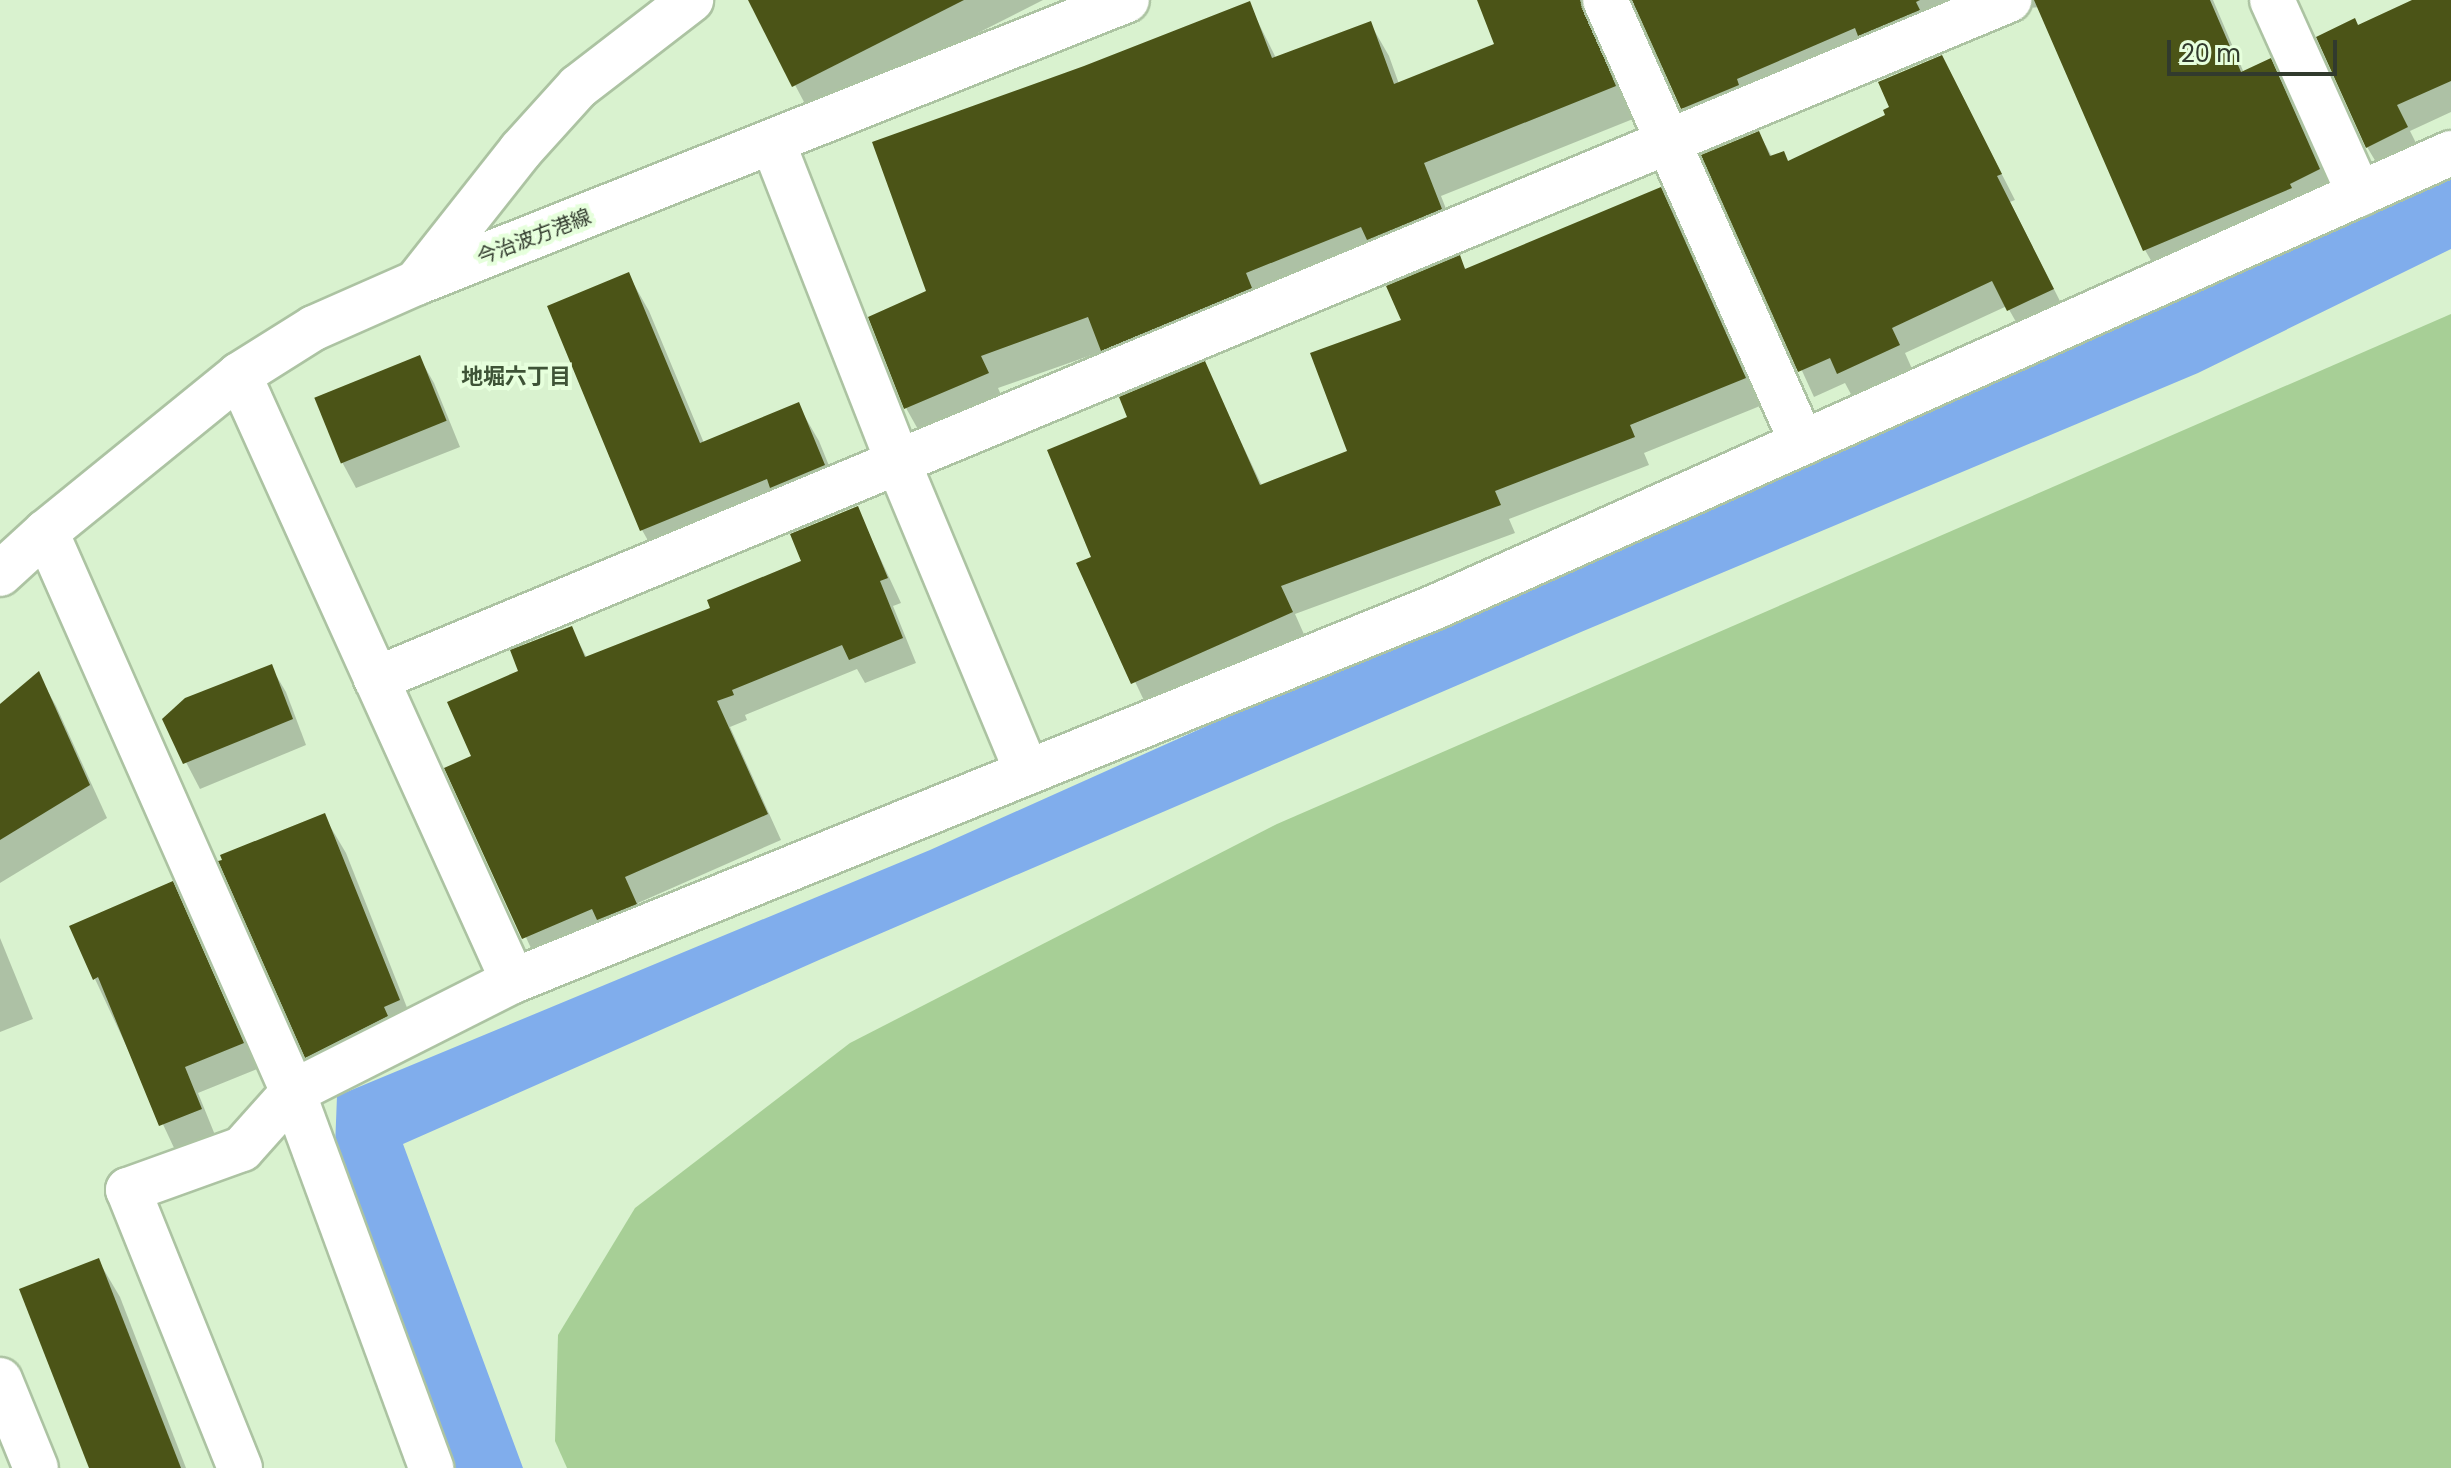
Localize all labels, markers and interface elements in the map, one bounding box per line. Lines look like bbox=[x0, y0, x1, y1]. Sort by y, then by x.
scale bar bbox=[2171, 24, 2341, 74]
text: 20 m bbox=[2181, 37, 2241, 70]
street label: 今治波方港線 bbox=[474, 204, 594, 270]
district label: 地堀六丁目 bbox=[461, 364, 571, 390]

